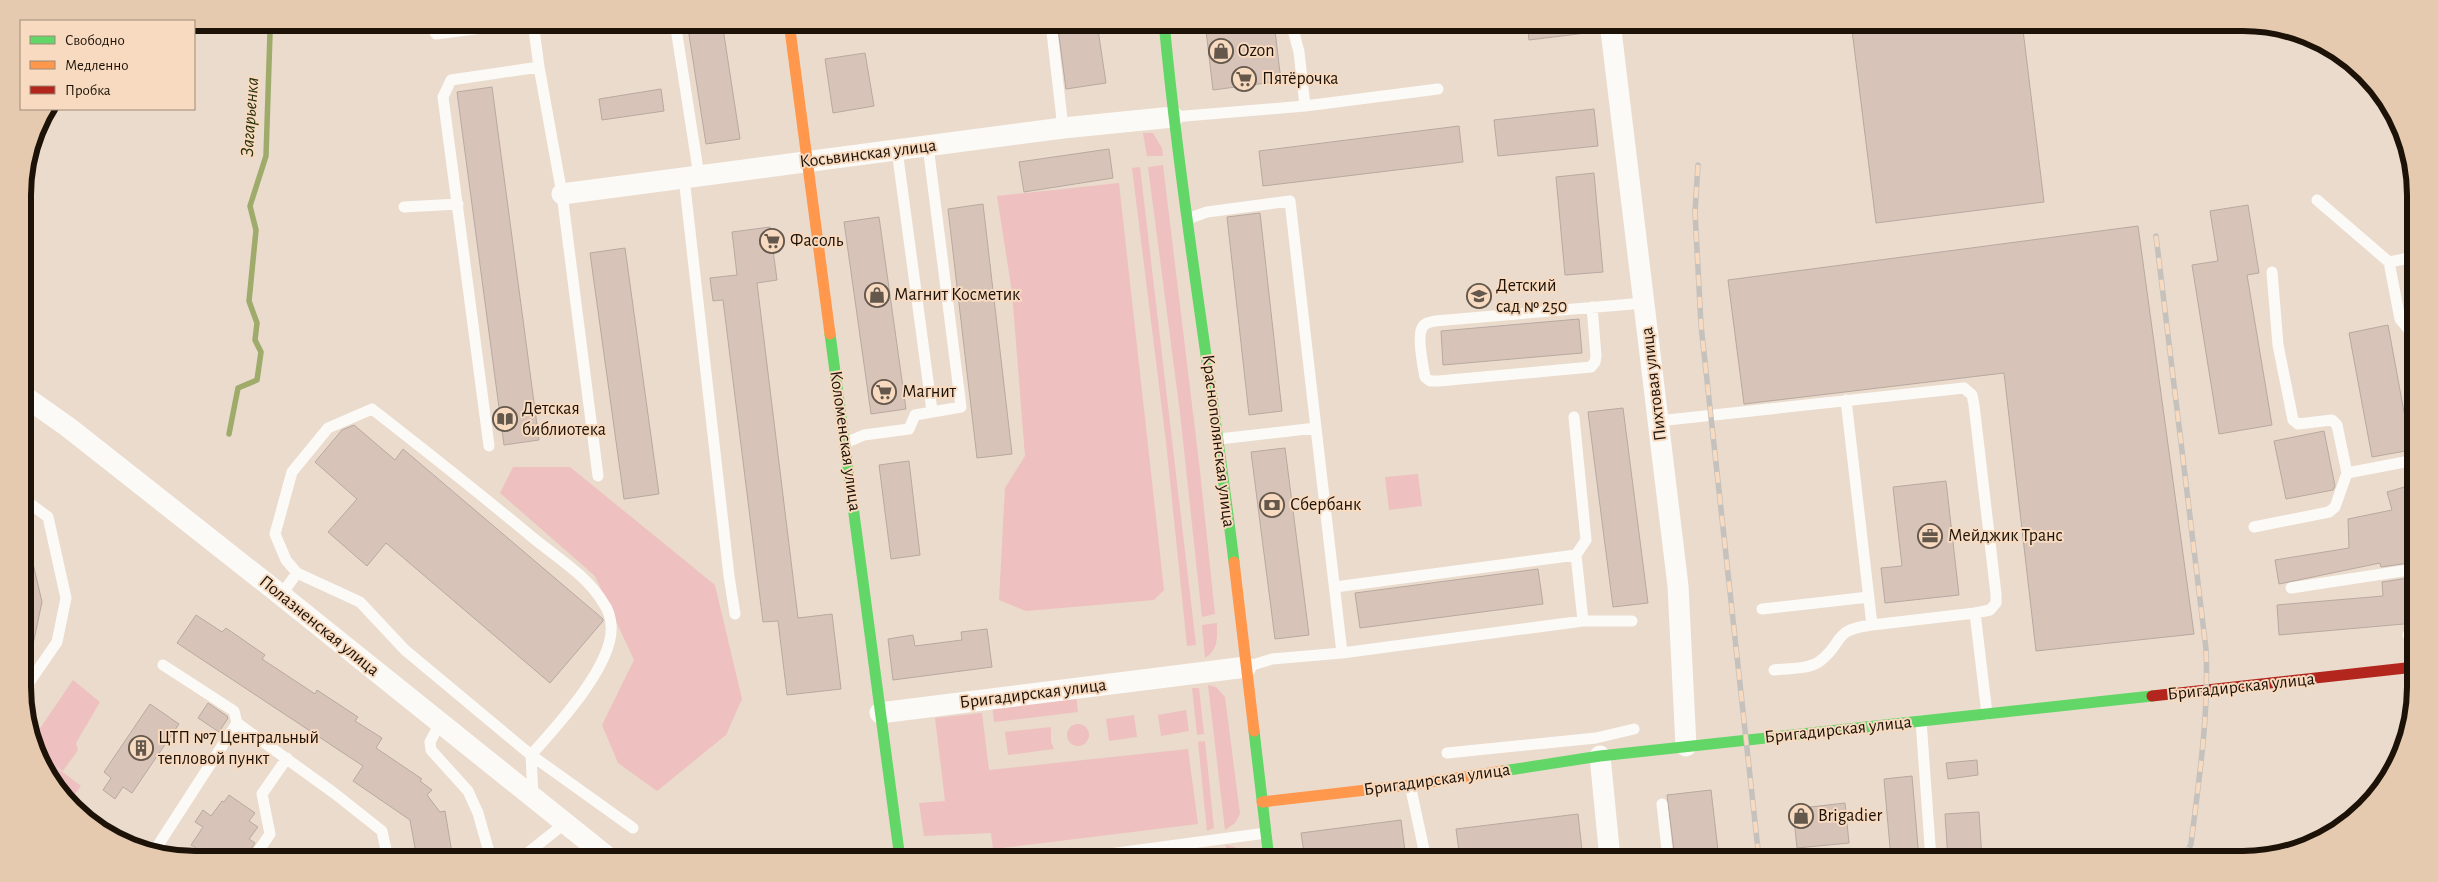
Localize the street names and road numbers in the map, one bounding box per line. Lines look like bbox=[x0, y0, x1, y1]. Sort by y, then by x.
street label: Косьвинская улица bbox=[799, 137, 937, 171]
street label: Пихтовая улица bbox=[1638, 326, 1670, 442]
street label: Краснополянская улица bbox=[1198, 354, 1238, 528]
street label: Коломенская улица bbox=[826, 370, 864, 512]
street label: Полазненская улица bbox=[256, 572, 382, 680]
street label: Бригадирская улица bbox=[2166, 670, 2316, 704]
street label: Бригадирская улица bbox=[958, 676, 1108, 712]
street label: Бригадирская улица bbox=[1763, 713, 1913, 747]
street label: Бригадирская улица bbox=[1362, 761, 1512, 799]

